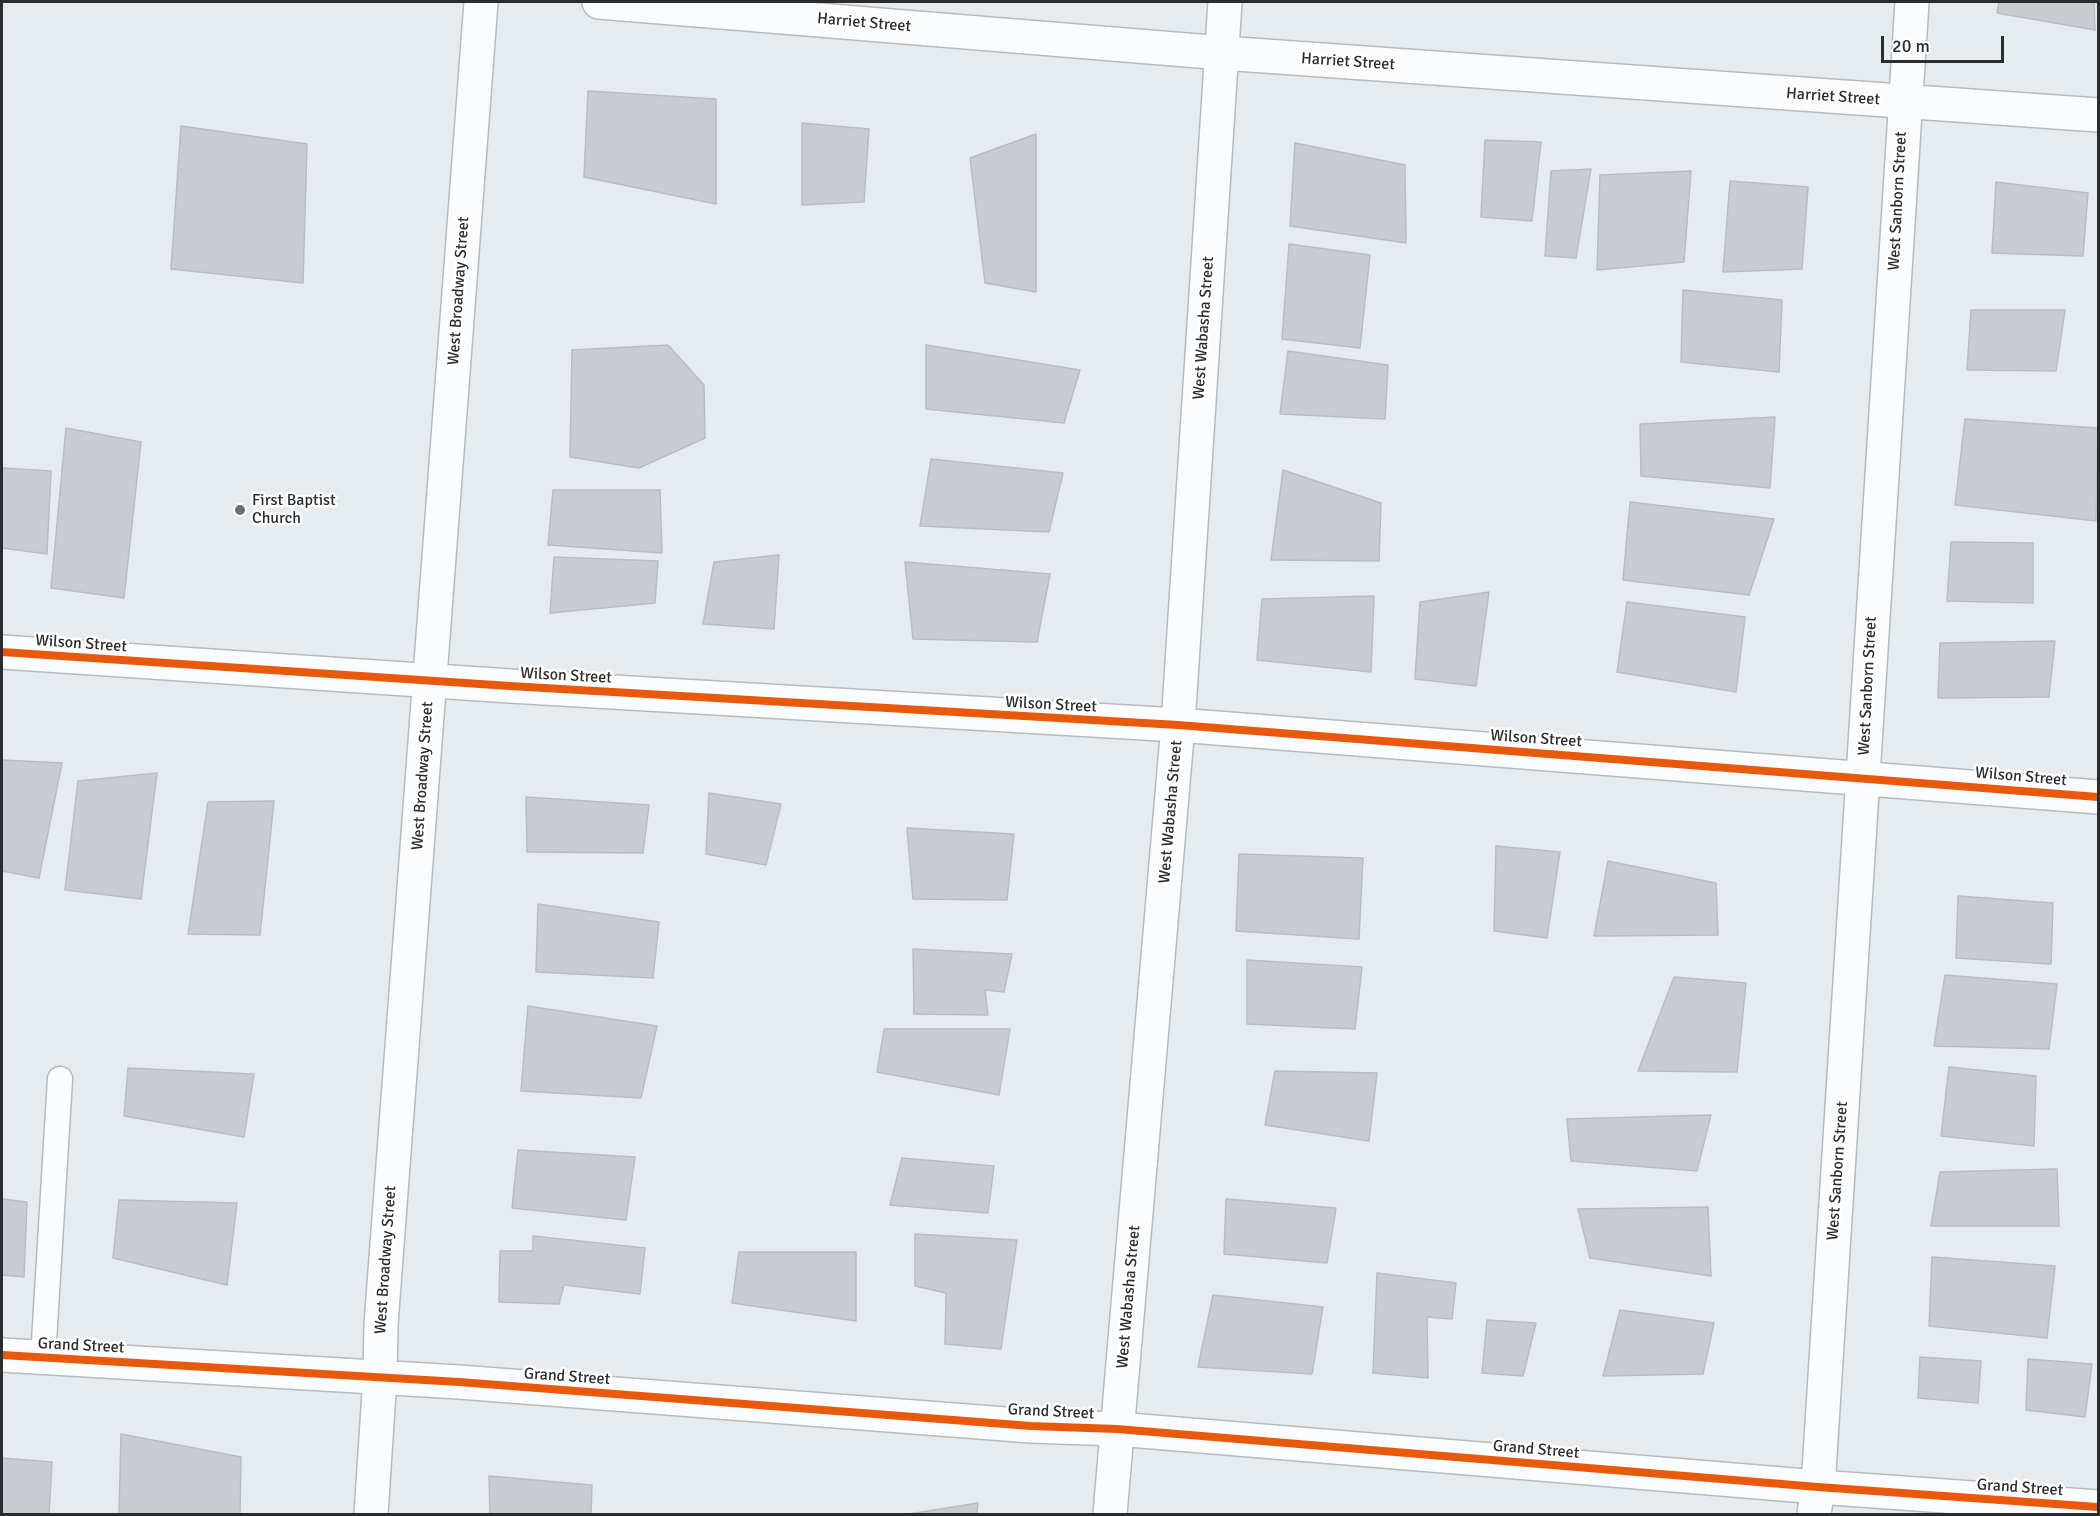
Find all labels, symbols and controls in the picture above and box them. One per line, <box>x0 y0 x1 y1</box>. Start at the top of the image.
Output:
street label: Harriet Street <box>816 9 912 37</box>
scale bar <box>1884 24 2007 62</box>
text: 20 m <box>1892 35 1930 57</box>
street label: Harriet Street <box>1300 49 1396 75</box>
street label: Harriet Street <box>1785 84 1881 110</box>
street label: West Sanborn Street <box>1885 131 1911 271</box>
street label: West Broadway Street <box>444 216 474 366</box>
street label: West Wabasha Street <box>1189 256 1219 400</box>
place label: First Baptist Church <box>252 491 336 529</box>
marker: First Baptist Church <box>233 503 247 517</box>
street label: West Sanborn Street <box>1855 616 1881 756</box>
street label: Wilson Street <box>34 631 128 657</box>
street label: Wilson Street <box>520 664 612 688</box>
street label: Wilson Street <box>1005 693 1097 717</box>
street label: West Broadway Street <box>408 701 438 851</box>
street label: Wilson Street <box>1489 726 1583 752</box>
street label: West Wabasha Street <box>1155 740 1187 884</box>
street label: Wilson Street <box>1974 763 2068 791</box>
street label: West Sanborn Street <box>1824 1101 1852 1241</box>
street label: West Broadway Street <box>371 1185 401 1335</box>
street label: West Wabasha Street <box>1113 1225 1145 1369</box>
street label: Grand Street <box>37 1334 125 1358</box>
street label: Grand Street <box>523 1364 611 1390</box>
street label: Grand Street <box>1007 1400 1095 1424</box>
street label: Grand Street <box>1492 1437 1580 1463</box>
street label: Grand Street <box>1976 1475 2064 1501</box>

